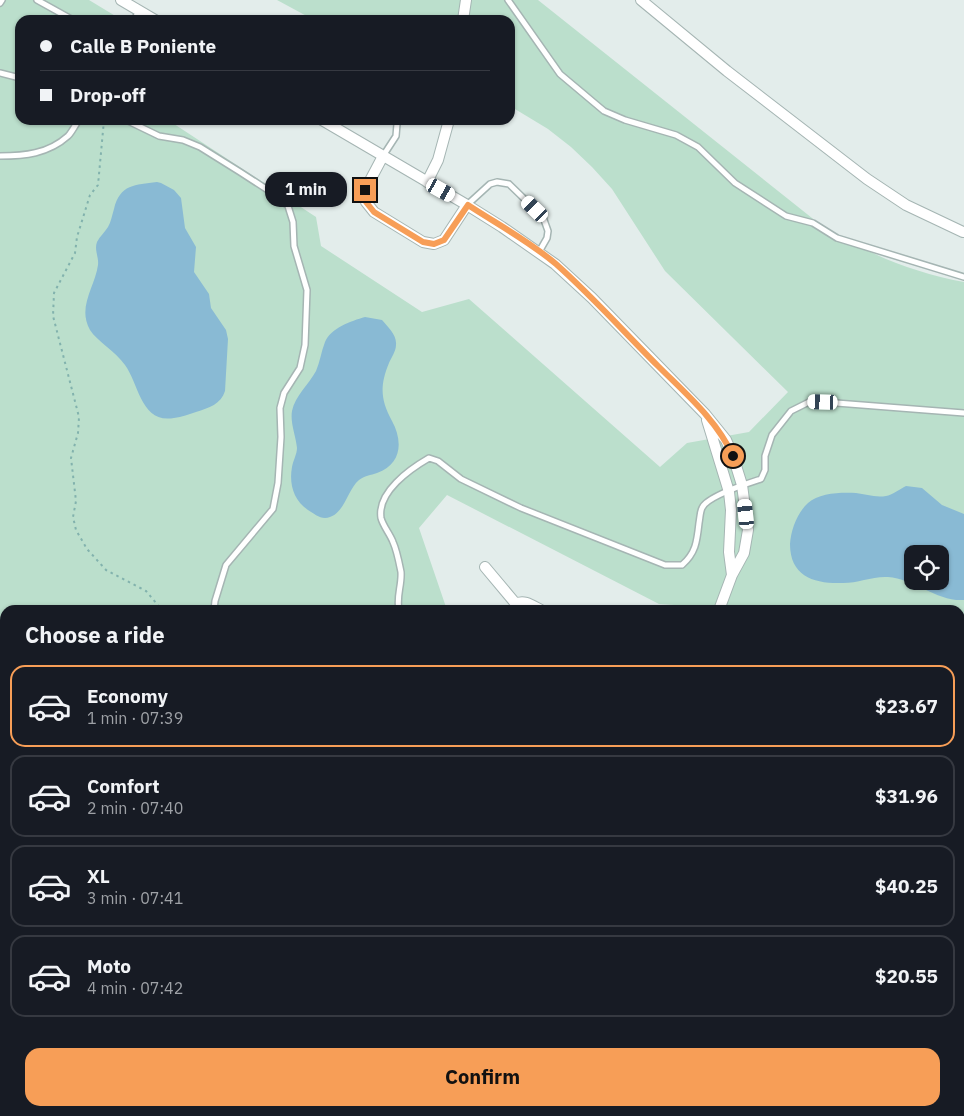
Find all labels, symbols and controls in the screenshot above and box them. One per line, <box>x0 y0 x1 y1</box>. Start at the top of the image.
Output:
text: Calle B Poniente <box>70 34 216 58</box>
text: Drop-off <box>70 83 146 107</box>
callout: 1 min <box>265 172 348 208</box>
car <box>424 176 457 204</box>
text: 1 min <box>285 179 327 199</box>
route end <box>354 179 376 201</box>
car <box>518 193 551 225</box>
car <box>807 394 838 410</box>
route start <box>722 445 744 467</box>
car <box>736 498 755 530</box>
map controls <box>904 545 949 590</box>
button: locate <box>904 545 949 590</box>
text: Choose a ride <box>25 620 165 649</box>
icon: car <box>27 684 72 729</box>
text: Economy <box>87 684 168 708</box>
text: $23.67 <box>875 694 938 718</box>
text: 1 min · 07:39 <box>87 708 183 728</box>
icon: car <box>27 774 72 819</box>
text: Comfort <box>87 774 160 798</box>
text: $31.96 <box>875 784 938 808</box>
text: 2 min · 07:40 <box>87 798 183 818</box>
icon: car <box>27 864 72 909</box>
text: XL <box>87 864 110 888</box>
text: $40.25 <box>875 874 938 898</box>
text: 3 min · 07:41 <box>87 888 183 908</box>
icon: car <box>27 954 72 999</box>
text: Moto <box>87 954 131 978</box>
text: $20.55 <box>875 964 938 988</box>
text: 4 min · 07:42 <box>87 978 183 998</box>
button: Confirm <box>25 1048 940 1106</box>

